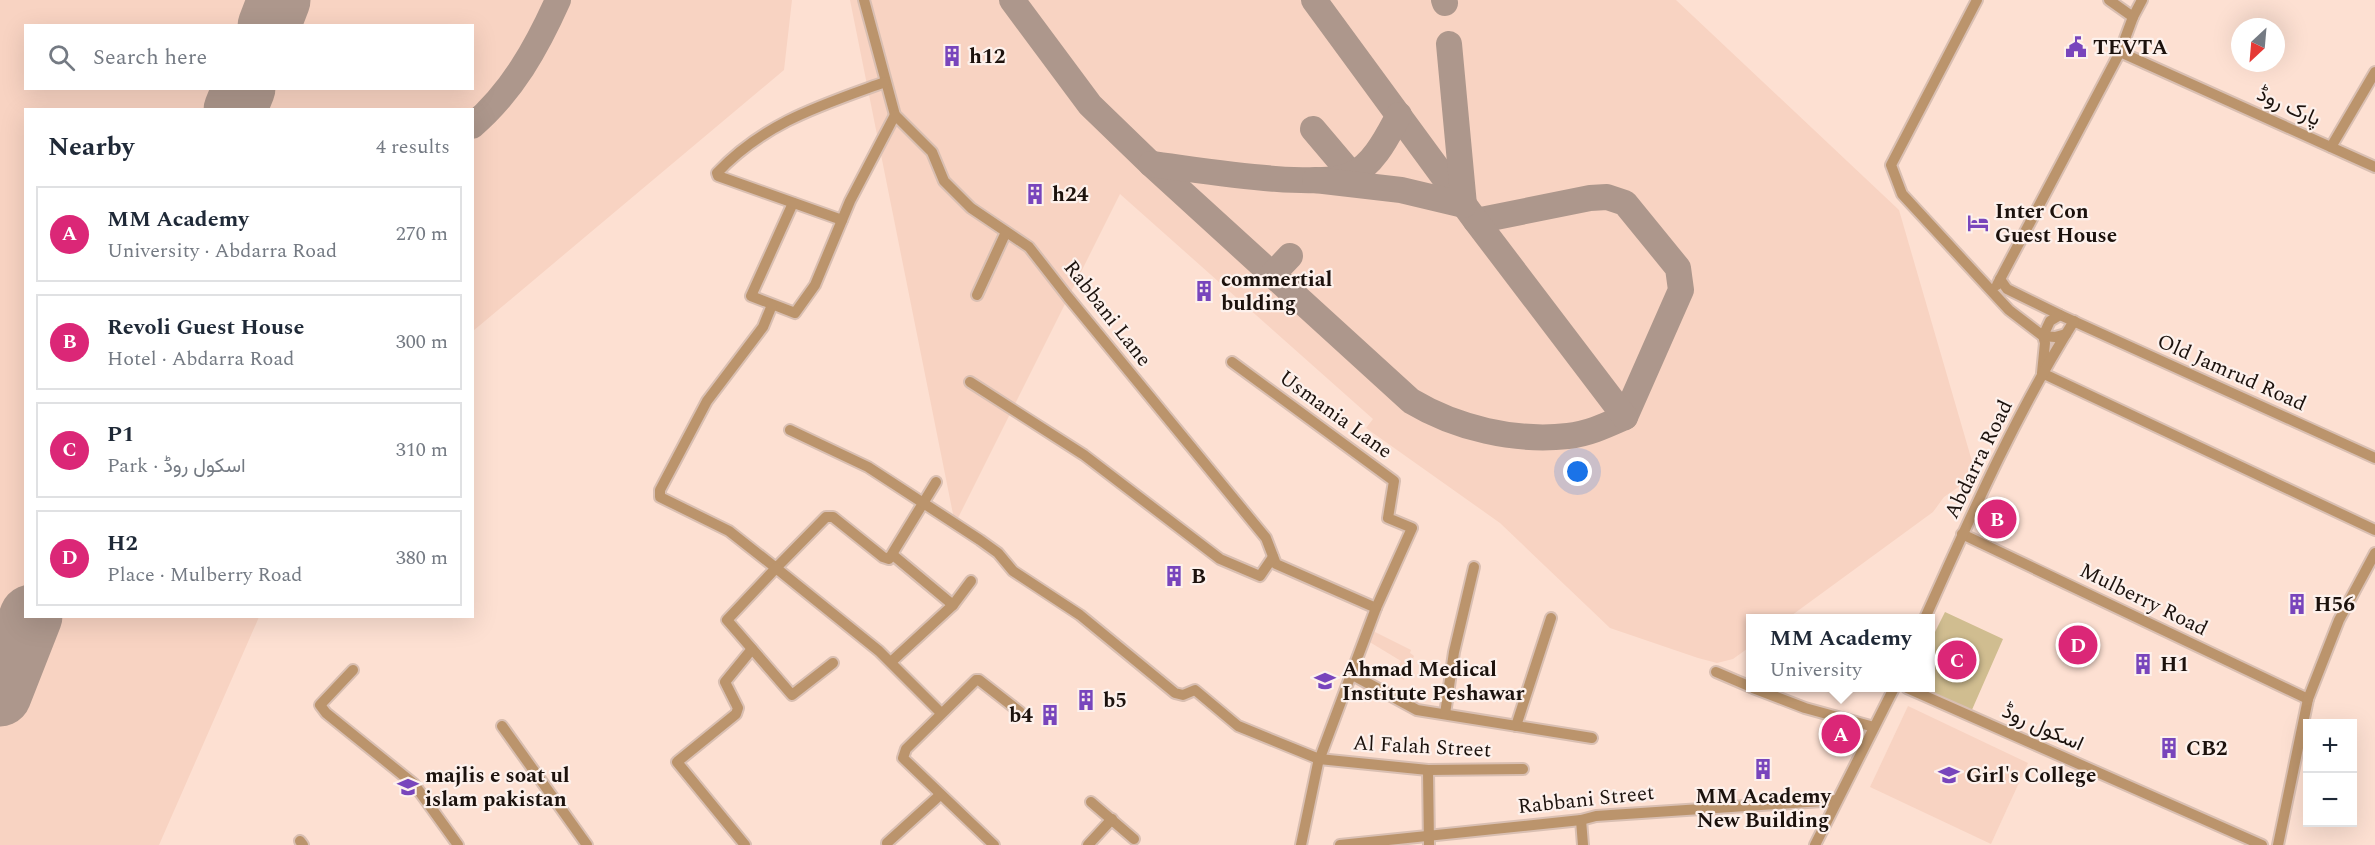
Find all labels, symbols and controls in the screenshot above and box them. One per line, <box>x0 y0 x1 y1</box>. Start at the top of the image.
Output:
north arrow <box>2231 18 2285 72</box>
search box <box>24 24 474 90</box>
place label: TEVTA <box>2093 32 2168 64</box>
public building icon: TEVTA <box>2064 35 2088 59</box>
icon: search <box>45 41 78 74</box>
text: Search here <box>93 41 207 74</box>
place label: h12 <box>969 41 1006 73</box>
building icon: h12 <box>940 44 964 68</box>
street label: پارک روڈ <box>2251 79 2326 135</box>
text: Nearby <box>48 127 134 167</box>
text: 4 results <box>376 132 450 162</box>
place label: h24 <box>1052 179 1089 211</box>
building icon: h24 <box>1023 182 1047 206</box>
place label: Inter Con Guest House <box>1995 196 2117 252</box>
text: MM Academy <box>107 203 249 236</box>
hotel icon: Inter Con Guest House <box>1966 211 1990 235</box>
text: A <box>62 219 77 249</box>
text: 270 m <box>396 219 448 249</box>
text: University · Abdarra Road <box>107 236 337 266</box>
street label: Rabbani Lane <box>1055 253 1159 374</box>
place label: commertial bulding <box>1221 264 1333 320</box>
building icon: commertial bulding <box>1192 279 1216 303</box>
text: Revoli Guest House <box>107 311 304 344</box>
street label: Old Jamrud Road <box>2152 326 2311 420</box>
text: B <box>62 327 77 357</box>
text: 300 m <box>396 327 448 357</box>
text: Hotel · Abdarra Road <box>107 344 294 374</box>
street label: Usmania Lane <box>1272 362 1399 467</box>
street label: Abdarra Road <box>1936 394 2022 524</box>
text: P1 <box>107 418 134 451</box>
text: C <box>62 435 77 465</box>
text: 310 m <box>396 435 448 465</box>
text: Park · اسکول روڈ <box>107 451 246 481</box>
your location <box>1563 457 1592 486</box>
pin: B <box>1978 496 2016 542</box>
text: H2 <box>107 527 138 560</box>
text: D <box>61 543 78 573</box>
text: 380 m <box>396 543 448 573</box>
street label: Mulberry Road <box>2074 555 2213 645</box>
text: Place · Mulberry Road <box>107 560 303 590</box>
place label: B <box>1191 561 1206 593</box>
building icon: B <box>1162 564 1186 588</box>
place label: H56 <box>2314 589 2355 621</box>
building icon: H56 <box>2285 592 2309 616</box>
popup <box>1746 614 1935 692</box>
text: MM Academy <box>1770 622 1911 655</box>
pin: D <box>2058 622 2098 668</box>
pin: C <box>1938 638 1976 682</box>
place label: H1 <box>2160 649 2189 681</box>
building icon: H1 <box>2131 652 2155 676</box>
place label: Ahmad Medical Institute Peshawar <box>1342 654 1525 710</box>
text: University <box>1770 655 1862 685</box>
school or university icon: Ahmad Medical Institute Peshawar <box>1313 669 1337 693</box>
place label: b5 <box>1103 685 1127 717</box>
building icon: b5 <box>1074 688 1098 712</box>
street label: اسکول روڈ <box>1997 696 2089 760</box>
place label: b4 <box>1009 700 1033 732</box>
building icon: b4 <box>1038 703 1062 727</box>
pin: A <box>1822 712 1860 756</box>
map controls <box>2303 719 2357 827</box>
button: + <box>2303 719 2357 773</box>
street label: Al Falah Street <box>1352 727 1492 767</box>
place label: CB2 <box>2186 733 2228 765</box>
building icon: CB2 <box>2157 736 2181 760</box>
building icon: MM Academy New Building <box>1751 757 1775 781</box>
place label: majlis e soat ul islam pakistan <box>425 760 570 816</box>
place label: Girl's College <box>1966 760 2097 792</box>
school or university icon: Girl's College <box>1937 763 1961 787</box>
button: − <box>2303 773 2357 827</box>
school or university icon: majlis e soat ul islam pakistan <box>396 775 420 799</box>
street label: Rabbani Street <box>1516 777 1656 823</box>
place label: MM Academy New Building <box>1695 781 1832 837</box>

